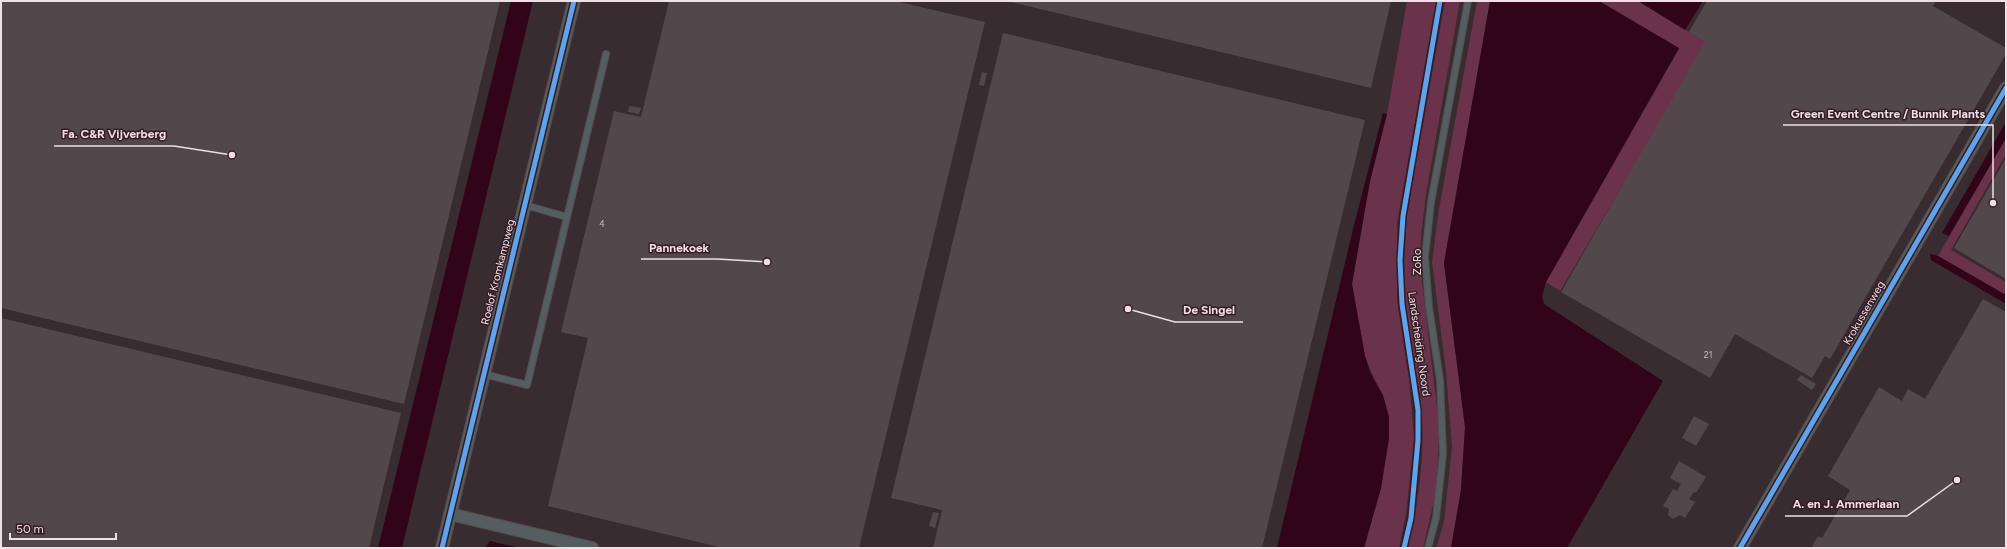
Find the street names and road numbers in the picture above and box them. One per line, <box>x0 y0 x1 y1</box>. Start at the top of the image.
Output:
street label: Roelof Kromkampweg <box>479 218 517 326</box>
street label: ZoRo <box>1411 249 1424 275</box>
street label: Krokussenweg <box>1840 279 1888 347</box>
street label: Landscheiding Noord <box>1405 291 1433 397</box>

